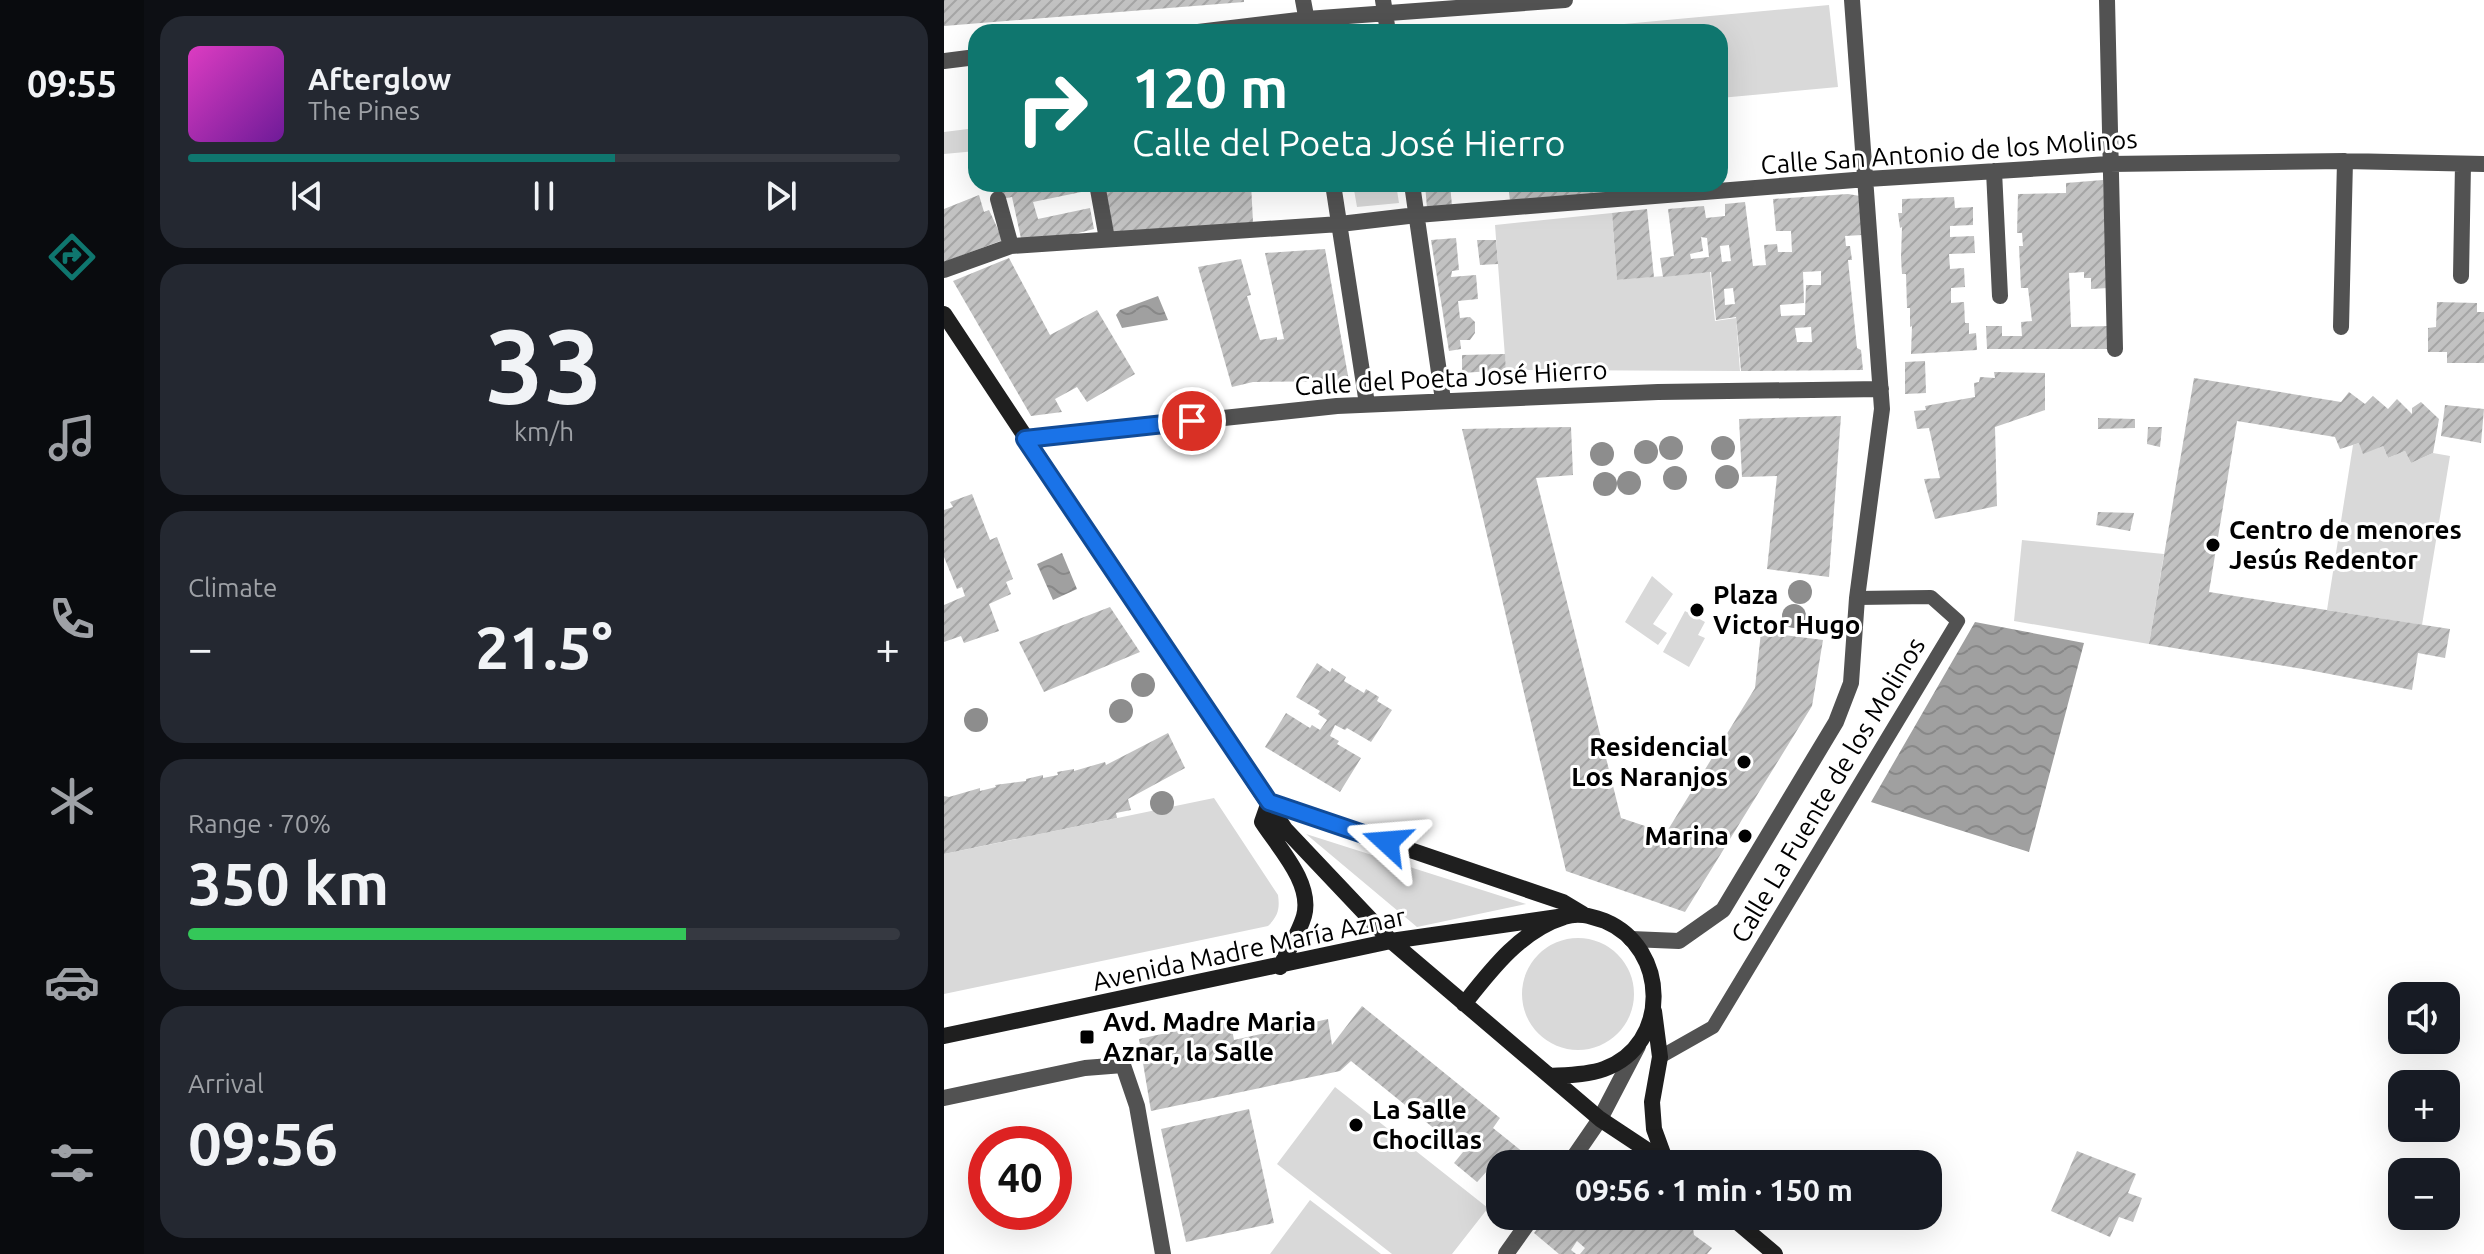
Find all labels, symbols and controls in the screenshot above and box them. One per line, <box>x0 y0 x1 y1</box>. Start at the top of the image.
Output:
icon: right <box>1000 56 1104 160</box>
text: 120 m <box>1132 56 1288 119</box>
text: Afterglow <box>308 62 451 96</box>
text: 09:55 <box>27 63 117 104</box>
text: The Pines <box>308 96 420 125</box>
text: Calle del Poeta José Hierro <box>1132 122 1566 163</box>
street label: Calle San Antonio de los Molinos <box>1760 124 2138 179</box>
icon: previous <box>285 174 329 218</box>
icon: pause <box>522 174 566 218</box>
icon: next <box>759 174 803 218</box>
icon: directions <box>44 229 100 285</box>
text: 33 <box>485 306 603 423</box>
street label: Calle del Poeta José Hierro <box>1294 355 1608 400</box>
pin <box>1158 387 1226 455</box>
icon: arrive <box>1170 399 1214 443</box>
icon: music <box>44 410 100 466</box>
text: km/h <box>514 417 574 446</box>
place label: Centro de menores Jesús Redentor <box>2229 515 2462 574</box>
marker: Centro de menores Jesús Redentor <box>2204 536 2222 554</box>
text: Climate <box>188 573 277 602</box>
place label: Plaza Victor Hugo <box>1713 580 1860 639</box>
icon: phone <box>44 591 100 647</box>
marker: Plaza Victor Hugo <box>1688 601 1706 619</box>
text: 21.5° <box>475 613 613 680</box>
text: − <box>188 623 213 672</box>
text: + <box>875 623 900 672</box>
street label: Calle La Fuente de los Molinos <box>1725 632 1930 948</box>
place label: Residencial Los Naranjos <box>1571 732 1728 791</box>
marker: Residencial Los Naranjos <box>1735 753 1753 771</box>
icon: climate <box>44 773 100 829</box>
position arrow <box>1345 800 1429 884</box>
text: Range · 70% <box>188 809 331 838</box>
place label: Marina <box>1644 821 1729 850</box>
marker: Marina <box>1736 827 1754 845</box>
text: 350 km <box>188 849 389 916</box>
street label: Avenida Madre María Aznar <box>1090 901 1408 996</box>
icon: car <box>44 954 100 1010</box>
map controls <box>2388 982 2460 1230</box>
button: sound <box>2388 982 2460 1054</box>
place label: Avd. Madre Maria Aznar, la Salle <box>1103 1007 1316 1066</box>
marker: Avd. Madre Maria Aznar, la Salle <box>1078 1028 1096 1046</box>
text: Arrival <box>188 1069 264 1098</box>
button: + <box>2388 1070 2460 1142</box>
place label: La Salle Chocillas <box>1372 1095 1482 1154</box>
text: 09:56 <box>188 1109 338 1176</box>
marker: La Salle Chocillas <box>1347 1116 1365 1134</box>
speed limit sign: 40 <box>968 1126 1072 1230</box>
icon: filters <box>44 1135 100 1191</box>
button: − <box>2388 1158 2460 1230</box>
text: 09:56 · 1 min · 150 m <box>1575 1173 1853 1207</box>

